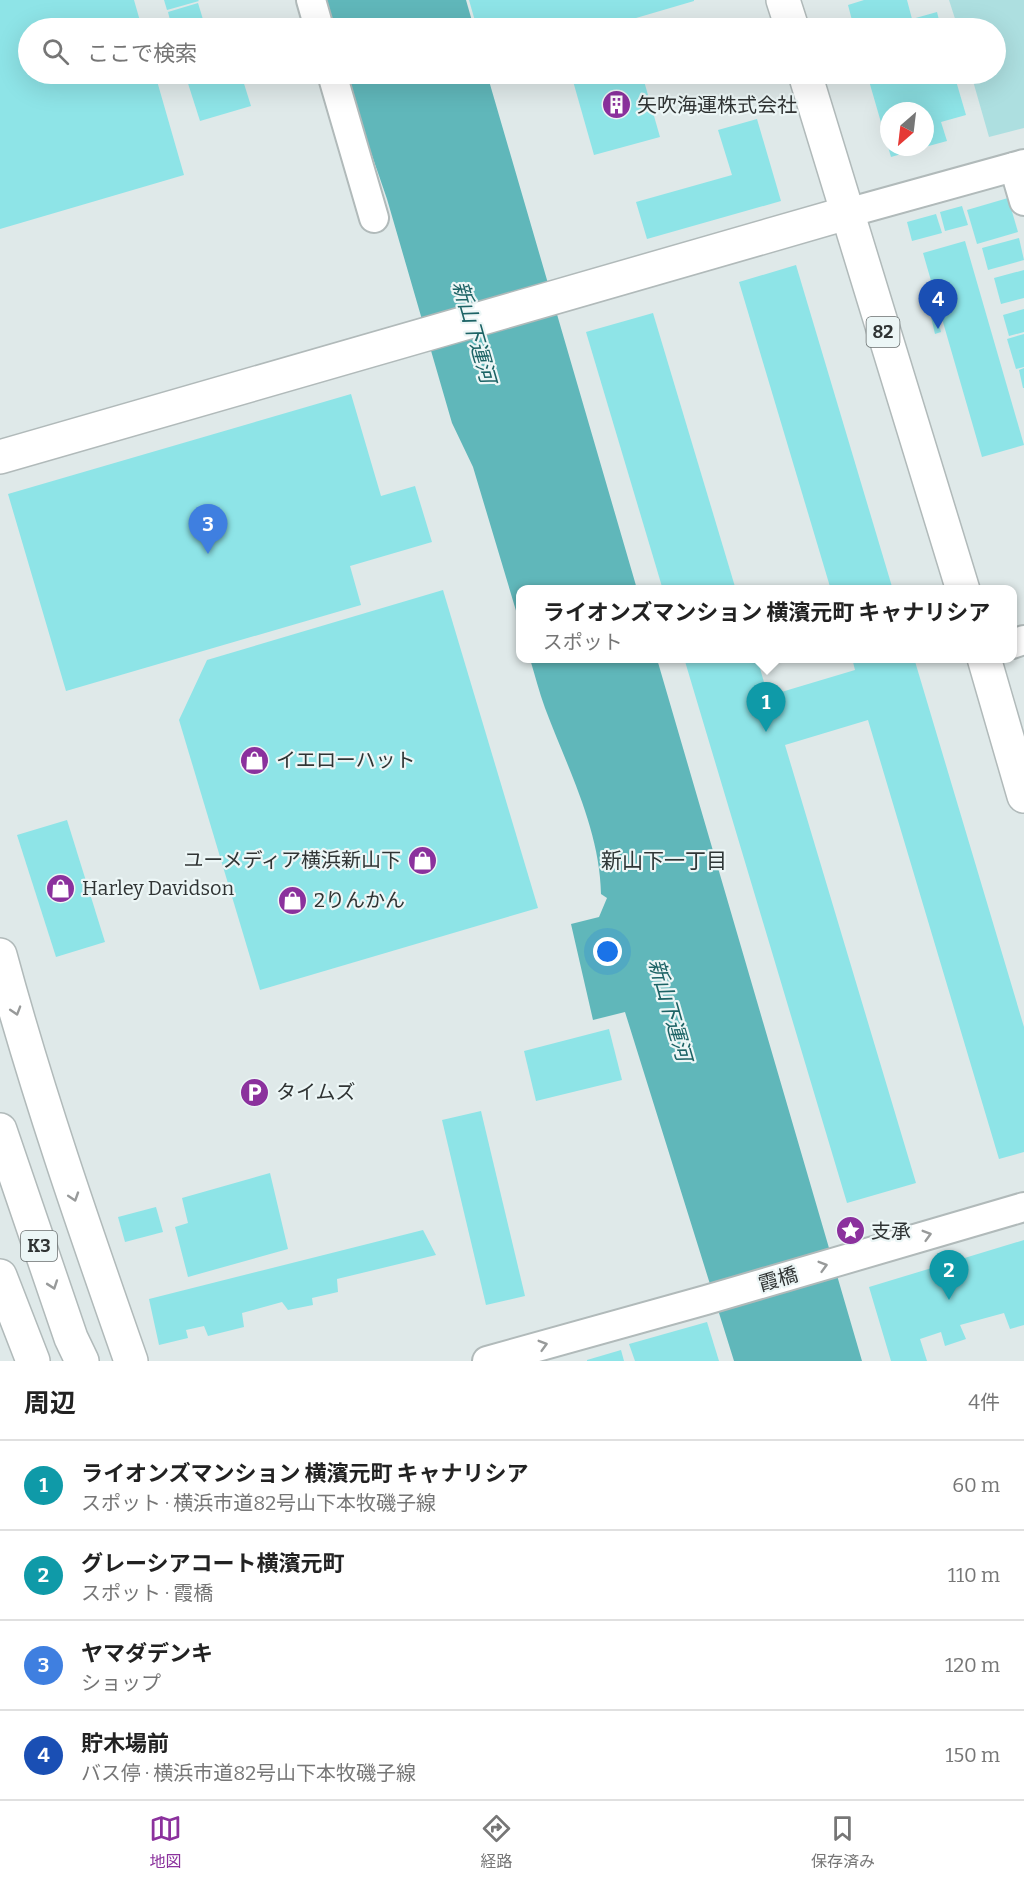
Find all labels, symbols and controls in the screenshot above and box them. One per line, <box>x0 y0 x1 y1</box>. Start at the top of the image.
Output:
search box <box>18 18 1006 84</box>
icon: search <box>39 35 72 68</box>
text: ここで検索 <box>87 40 197 67</box>
building icon: 矢吹海運株式会社 <box>600 89 632 121</box>
place label: 矢吹海運株式会社 <box>637 93 797 117</box>
north arrow <box>880 102 934 156</box>
water label: 新山下運河 <box>447 278 502 390</box>
pin: 4 <box>918 280 958 329</box>
road number: 82 <box>866 317 900 347</box>
pin: 3 <box>188 504 228 554</box>
popup <box>516 585 1017 663</box>
text: ライオンズマンション 横濱元町 キャナリシア <box>543 599 990 626</box>
text: スポット <box>543 630 623 654</box>
pin: 1 <box>746 682 786 732</box>
shop icon: イエローハット <box>239 744 271 776</box>
place label: イエローハット <box>276 748 415 772</box>
shop icon: ユーメディア横浜新山下 <box>406 844 438 876</box>
place label: ユーメディア横浜新山下 <box>183 848 401 872</box>
district label: 新山下一丁目 <box>601 848 727 874</box>
shop icon: Harley Davidson <box>45 872 77 904</box>
place label: Harley Davidson <box>82 876 234 900</box>
shop icon: 2りんかん <box>277 884 309 916</box>
place label: 2りんかん <box>314 888 405 912</box>
your location <box>593 937 622 966</box>
water label: 新山下運河 <box>643 956 698 1068</box>
one-way arrow <box>9 1005 21 1016</box>
parking icon: タイムズ <box>239 1076 271 1108</box>
place label: タイムズ <box>276 1080 356 1104</box>
one-way arrow <box>67 1191 80 1202</box>
place icon: 支承 <box>834 1215 866 1247</box>
place label: 支承 <box>871 1219 911 1243</box>
one-way arrow <box>921 1230 932 1242</box>
road number: K3 <box>21 1231 57 1261</box>
pin: 2 <box>930 1250 968 1300</box>
one-way arrow <box>817 1261 828 1273</box>
street label: 霞橋 <box>755 1262 801 1296</box>
one-way arrow <box>46 1279 58 1290</box>
one-way arrow <box>537 1340 548 1352</box>
text: 周辺 <box>24 1388 76 1419</box>
text: 4件 <box>968 1390 1000 1414</box>
text: ライオンズマンション 横濱元町 キャナリシア <box>81 1460 528 1487</box>
text: 1 <box>39 1473 48 1497</box>
text: 60 m <box>952 1473 1000 1497</box>
text: スポット · 横浜市道82号山下本牧磯子線 <box>81 1491 436 1515</box>
text: グレーシアコート横濱元町 <box>81 1550 345 1577</box>
text: 2 <box>38 1563 49 1587</box>
text: 110 m <box>948 1563 1000 1587</box>
text: スポット · 霞橋 <box>81 1581 213 1605</box>
text: ヤマダデンキ <box>81 1640 213 1667</box>
text: 3 <box>38 1653 49 1677</box>
text: 120 m <box>945 1653 1000 1677</box>
text: ショップ <box>81 1671 161 1695</box>
text: 貯木場前 <box>81 1730 169 1757</box>
text: 4 <box>37 1743 50 1767</box>
text: 150 m <box>945 1743 1000 1767</box>
text: バス停 · 横浜市道82号山下本牧磯子線 <box>81 1761 416 1785</box>
tab: 地図 <box>149 1812 182 1872</box>
tab: 経路 <box>480 1812 513 1872</box>
tab: 保存済み <box>811 1812 875 1872</box>

